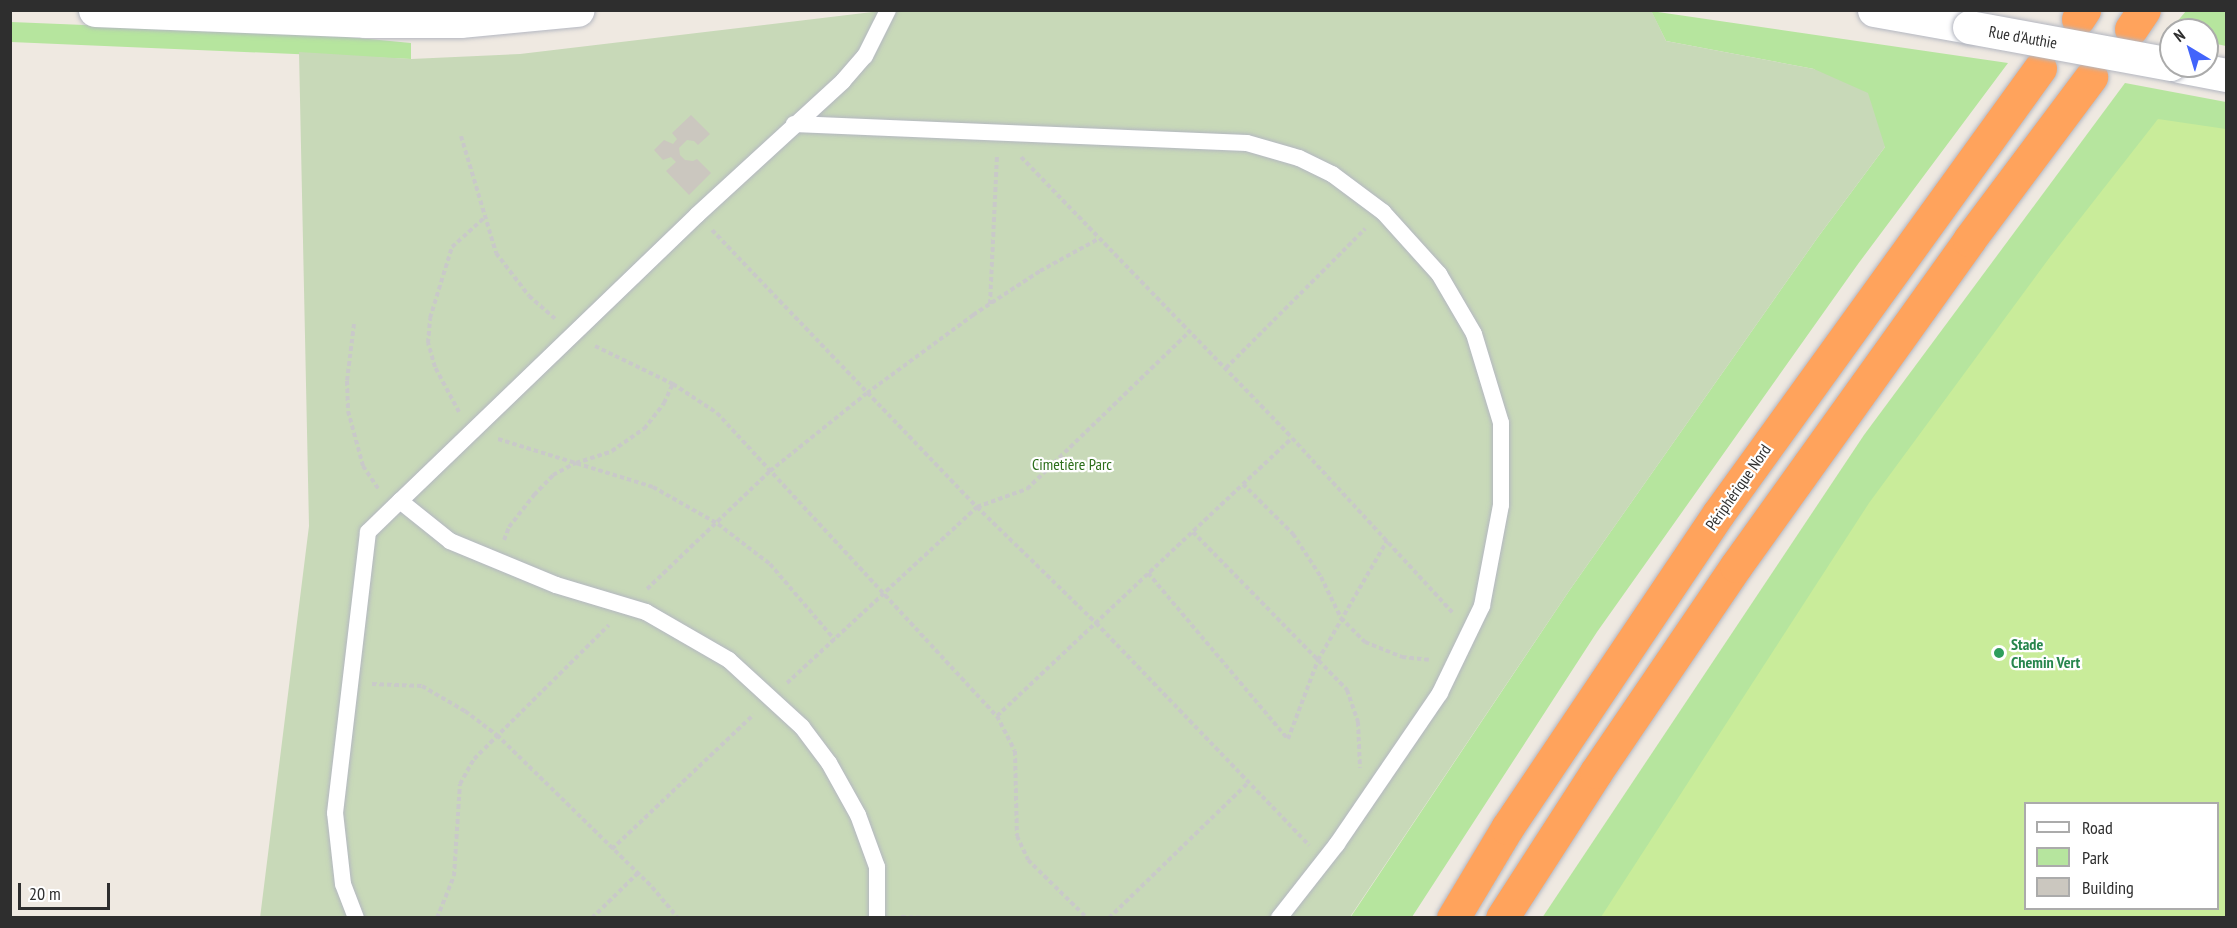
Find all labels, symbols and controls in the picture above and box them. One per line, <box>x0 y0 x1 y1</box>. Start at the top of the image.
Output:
north arrow <box>2159 18 2219 78</box>
street label: Rue d'Authie <box>1987 22 2059 52</box>
text: N <box>2170 25 2189 46</box>
street label: Périphérique Nord <box>1701 440 1775 534</box>
park label: Cimetière Parc <box>1032 454 1112 474</box>
place label: Stade Chemin Vert <box>2011 634 2081 672</box>
marker: Stade Chemin Vert <box>1992 646 2006 660</box>
legend <box>2024 802 2219 910</box>
text: Road <box>2082 816 2113 839</box>
text: Park <box>2082 846 2109 869</box>
scale bar <box>21 871 112 909</box>
text: Building <box>2082 876 2134 899</box>
text: 20 m <box>29 882 61 905</box>

